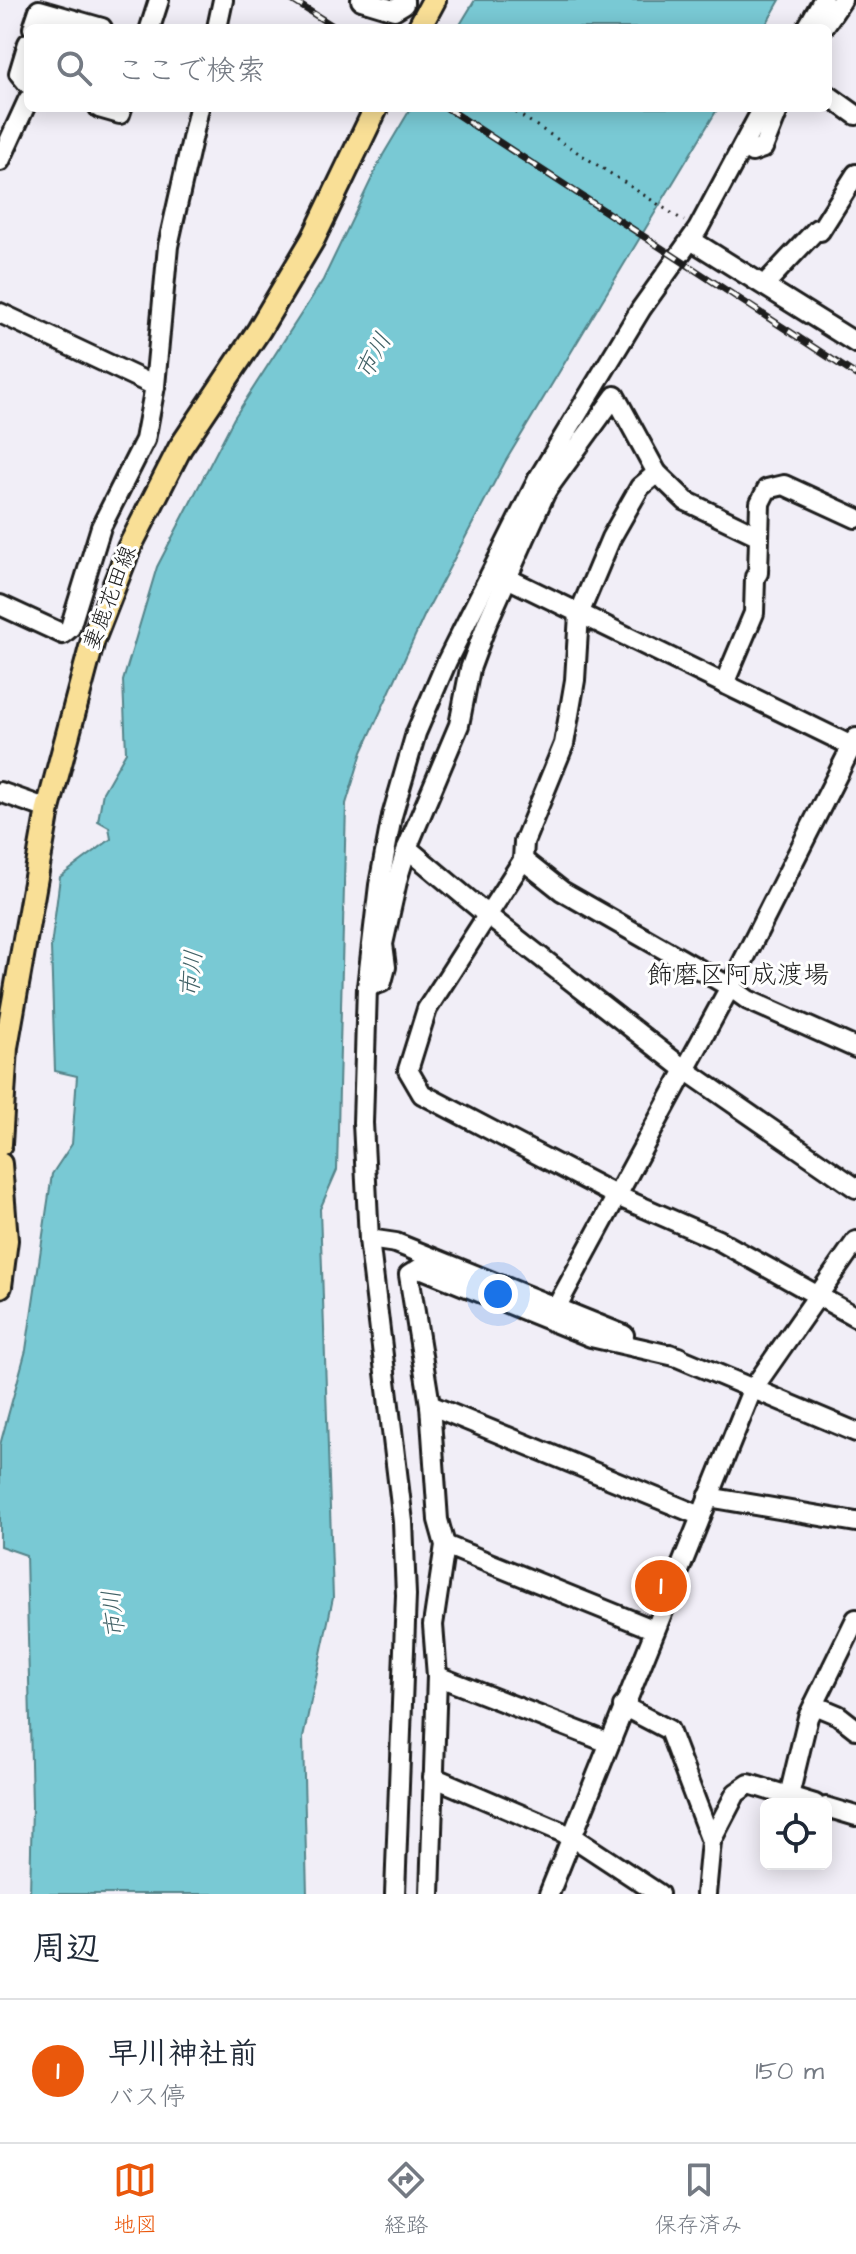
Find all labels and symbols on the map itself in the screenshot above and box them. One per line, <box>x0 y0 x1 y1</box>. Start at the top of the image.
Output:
water label: 市川 <box>347 327 401 385</box>
street label: 妻鹿花田線 <box>76 541 144 655</box>
water label: 市川 <box>173 948 211 1000</box>
district label: 飾磨区阿成渡場 <box>647 957 829 993</box>
your location <box>478 1274 518 1314</box>
pin: 1 <box>635 1556 687 1616</box>
water label: 市川 <box>95 1588 133 1640</box>

